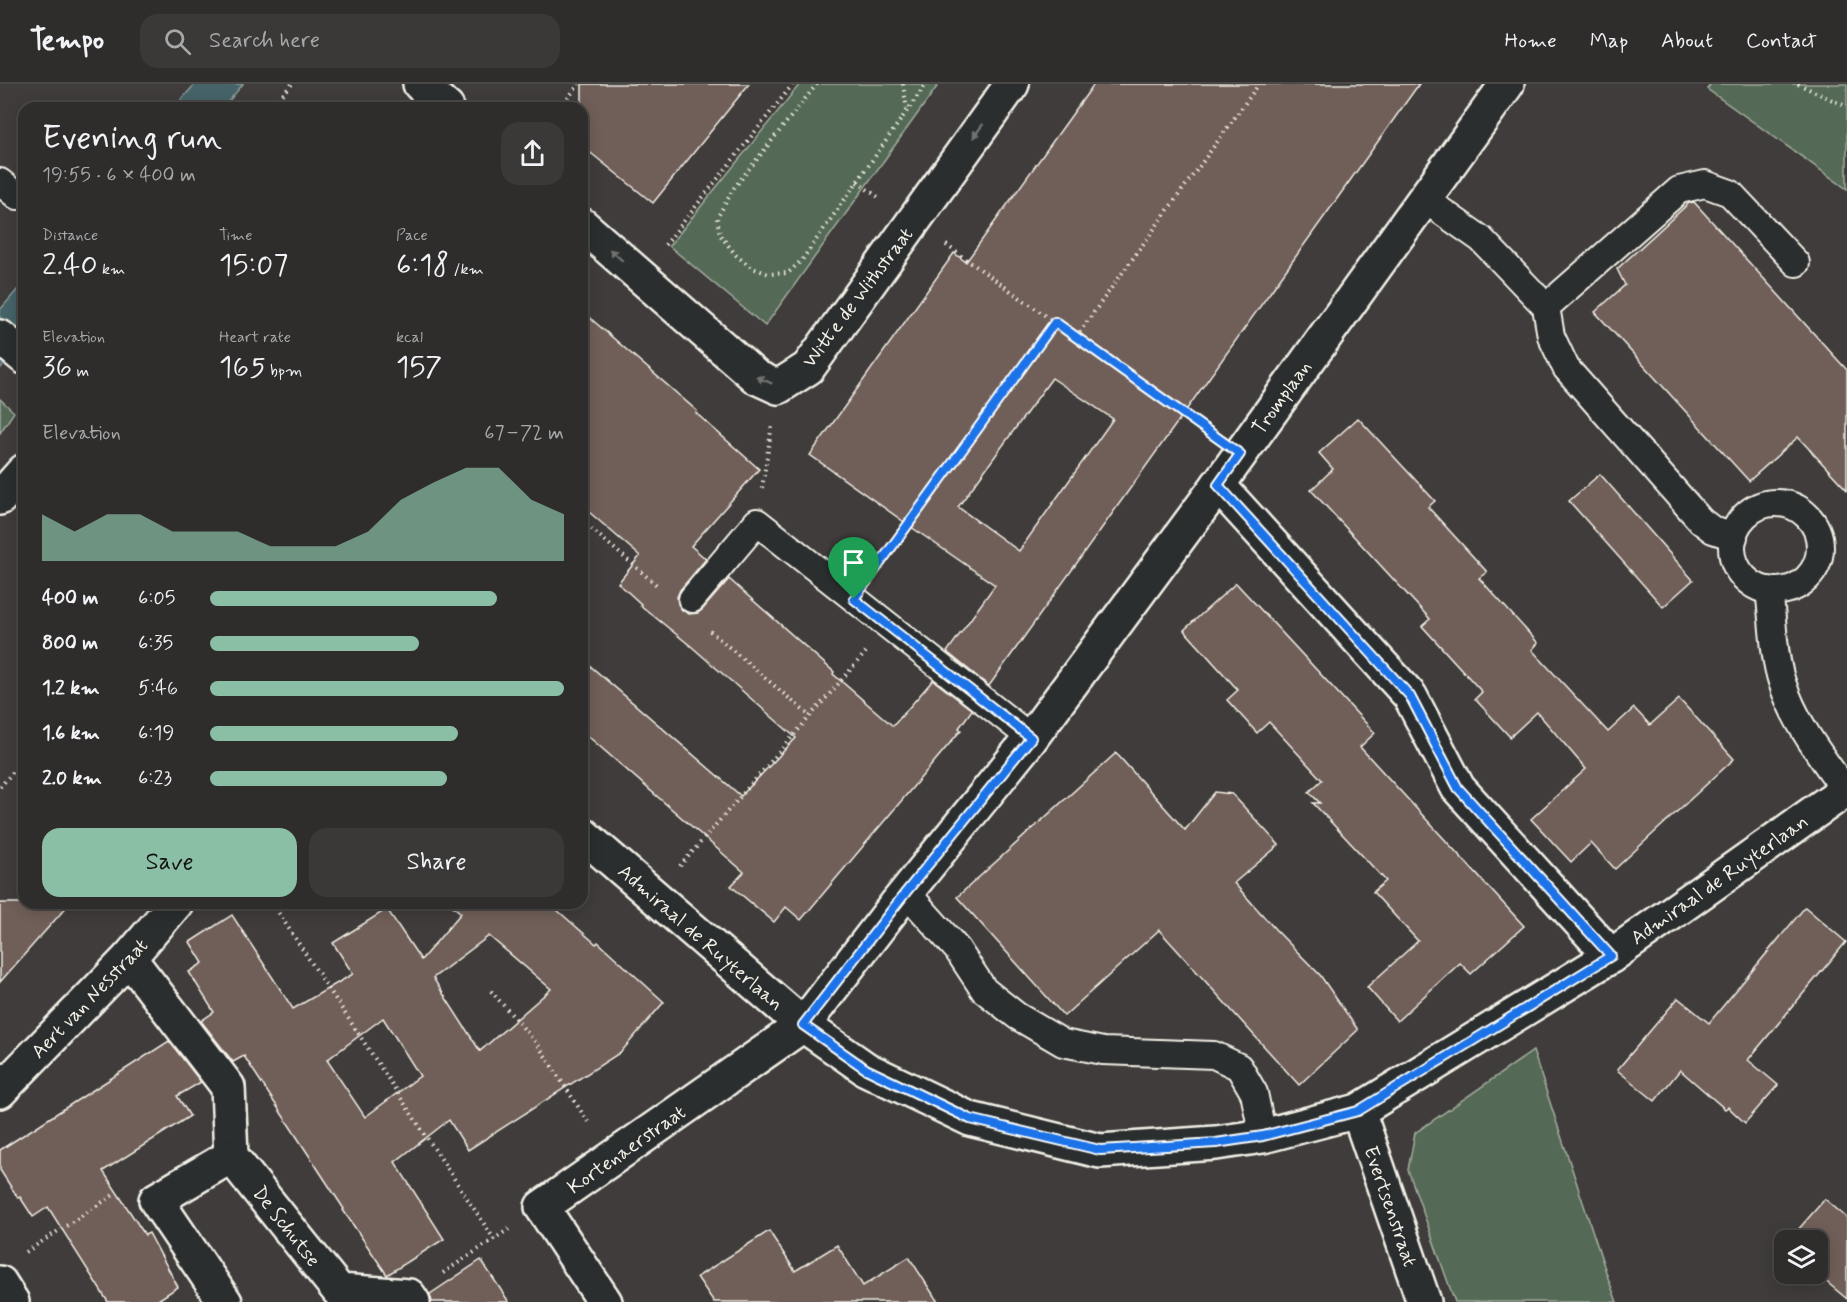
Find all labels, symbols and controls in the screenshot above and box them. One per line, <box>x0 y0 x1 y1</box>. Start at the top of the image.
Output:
search box <box>140 14 560 68</box>
text: Tempo <box>30 23 104 60</box>
icon: search <box>161 25 194 58</box>
text: Search here <box>209 27 320 55</box>
text: Home <box>1505 27 1557 55</box>
text: Map <box>1590 27 1628 55</box>
text: About <box>1661 27 1713 55</box>
text: Contact <box>1746 27 1817 55</box>
text: Evening run <box>42 117 222 161</box>
button: share <box>501 122 564 185</box>
one-way arrow <box>972 123 984 139</box>
text: 19:55 · 6 × 400 m <box>42 162 196 189</box>
street label: Witte de Withstraat <box>797 222 920 374</box>
text: Distance <box>42 225 98 246</box>
text: Time <box>219 225 253 246</box>
text: Pace <box>396 225 428 246</box>
text: 2.40 <box>42 246 98 285</box>
text: 15:07 <box>219 246 288 285</box>
text: 6:18 <box>396 246 449 285</box>
one-way arrow <box>608 248 624 261</box>
text: km <box>98 259 125 280</box>
text: /km <box>449 259 484 280</box>
text: Elevation <box>42 327 105 348</box>
text: Heart rate <box>219 327 291 348</box>
text: kcal <box>396 327 423 348</box>
text: 36 <box>42 348 72 387</box>
text: 165 <box>219 348 266 387</box>
text: 157 <box>396 348 442 387</box>
street label: Tromplaan <box>1246 355 1318 441</box>
text: m <box>72 361 89 382</box>
text: bpm <box>266 361 302 382</box>
one-way arrow <box>756 376 773 385</box>
text: Elevation <box>42 420 121 447</box>
text: 67–72 m <box>484 420 564 447</box>
pin <box>828 537 879 599</box>
icon: arrive <box>837 546 870 579</box>
text: 400 m <box>42 585 98 612</box>
text: 6:05 <box>138 585 175 612</box>
text: 800 m <box>42 630 98 657</box>
text: 6:35 <box>138 630 173 657</box>
text: 1.2 km <box>42 675 99 702</box>
text: 5:46 <box>138 675 178 702</box>
text: 1.6 km <box>42 720 100 747</box>
text: 6:19 <box>138 720 174 747</box>
text: 2.0 km <box>42 765 102 792</box>
text: 6:23 <box>138 765 172 792</box>
street label: Admiraal de Ruyterlaan <box>1626 809 1814 952</box>
button: Save <box>42 828 297 897</box>
button: Share <box>309 828 564 897</box>
street label: Admiraal de Ruyterlaan <box>612 859 789 1018</box>
street label: Aert van Nesstraat <box>26 933 155 1065</box>
street label: Kortenaerstraat <box>562 1099 691 1201</box>
street label: Evertsenstraat <box>1356 1143 1423 1270</box>
street label: De Schutse <box>246 1181 326 1273</box>
map controls <box>1774 1230 1828 1284</box>
button: layers <box>1774 1230 1828 1284</box>

